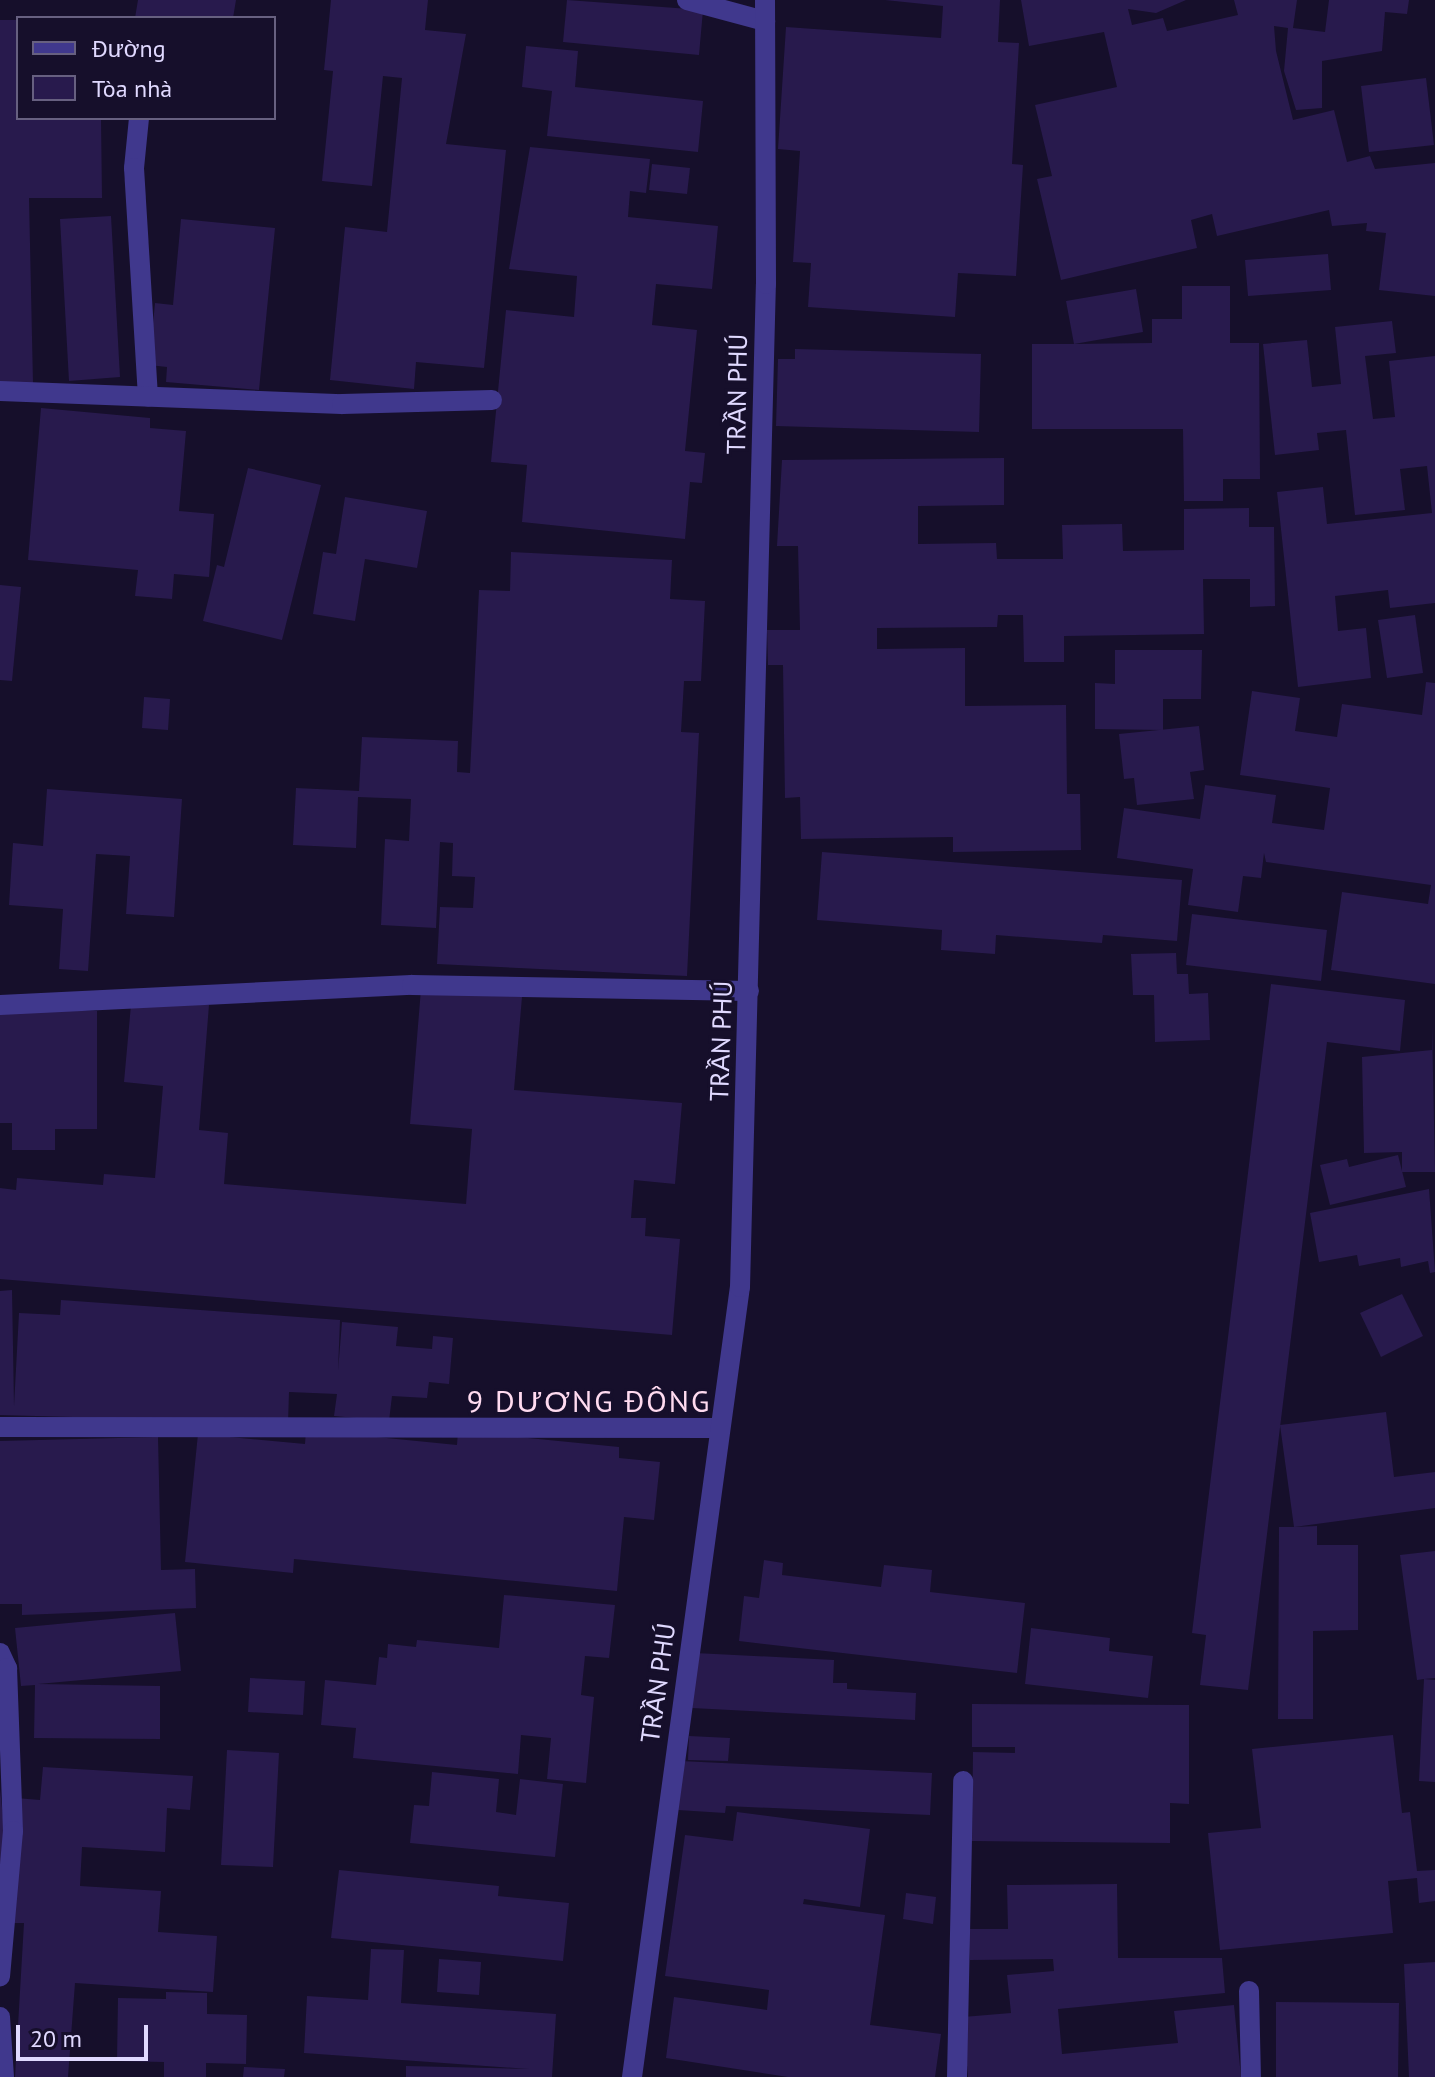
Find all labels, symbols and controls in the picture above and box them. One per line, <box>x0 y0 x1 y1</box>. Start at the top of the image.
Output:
legend <box>16 16 276 120</box>
text: Đường <box>92 33 166 64</box>
text: Tòa nhà <box>92 73 172 104</box>
street label: TRẦN PHÚ <box>720 333 754 455</box>
street label: TRẦN PHÚ <box>703 980 739 1102</box>
district label: 9 DƯƠNG ĐÔNG <box>467 1383 711 1419</box>
street label: TRẦN PHÚ <box>634 1621 682 1745</box>
scale bar <box>20 2009 152 2059</box>
text: 20 m <box>30 2023 82 2054</box>

